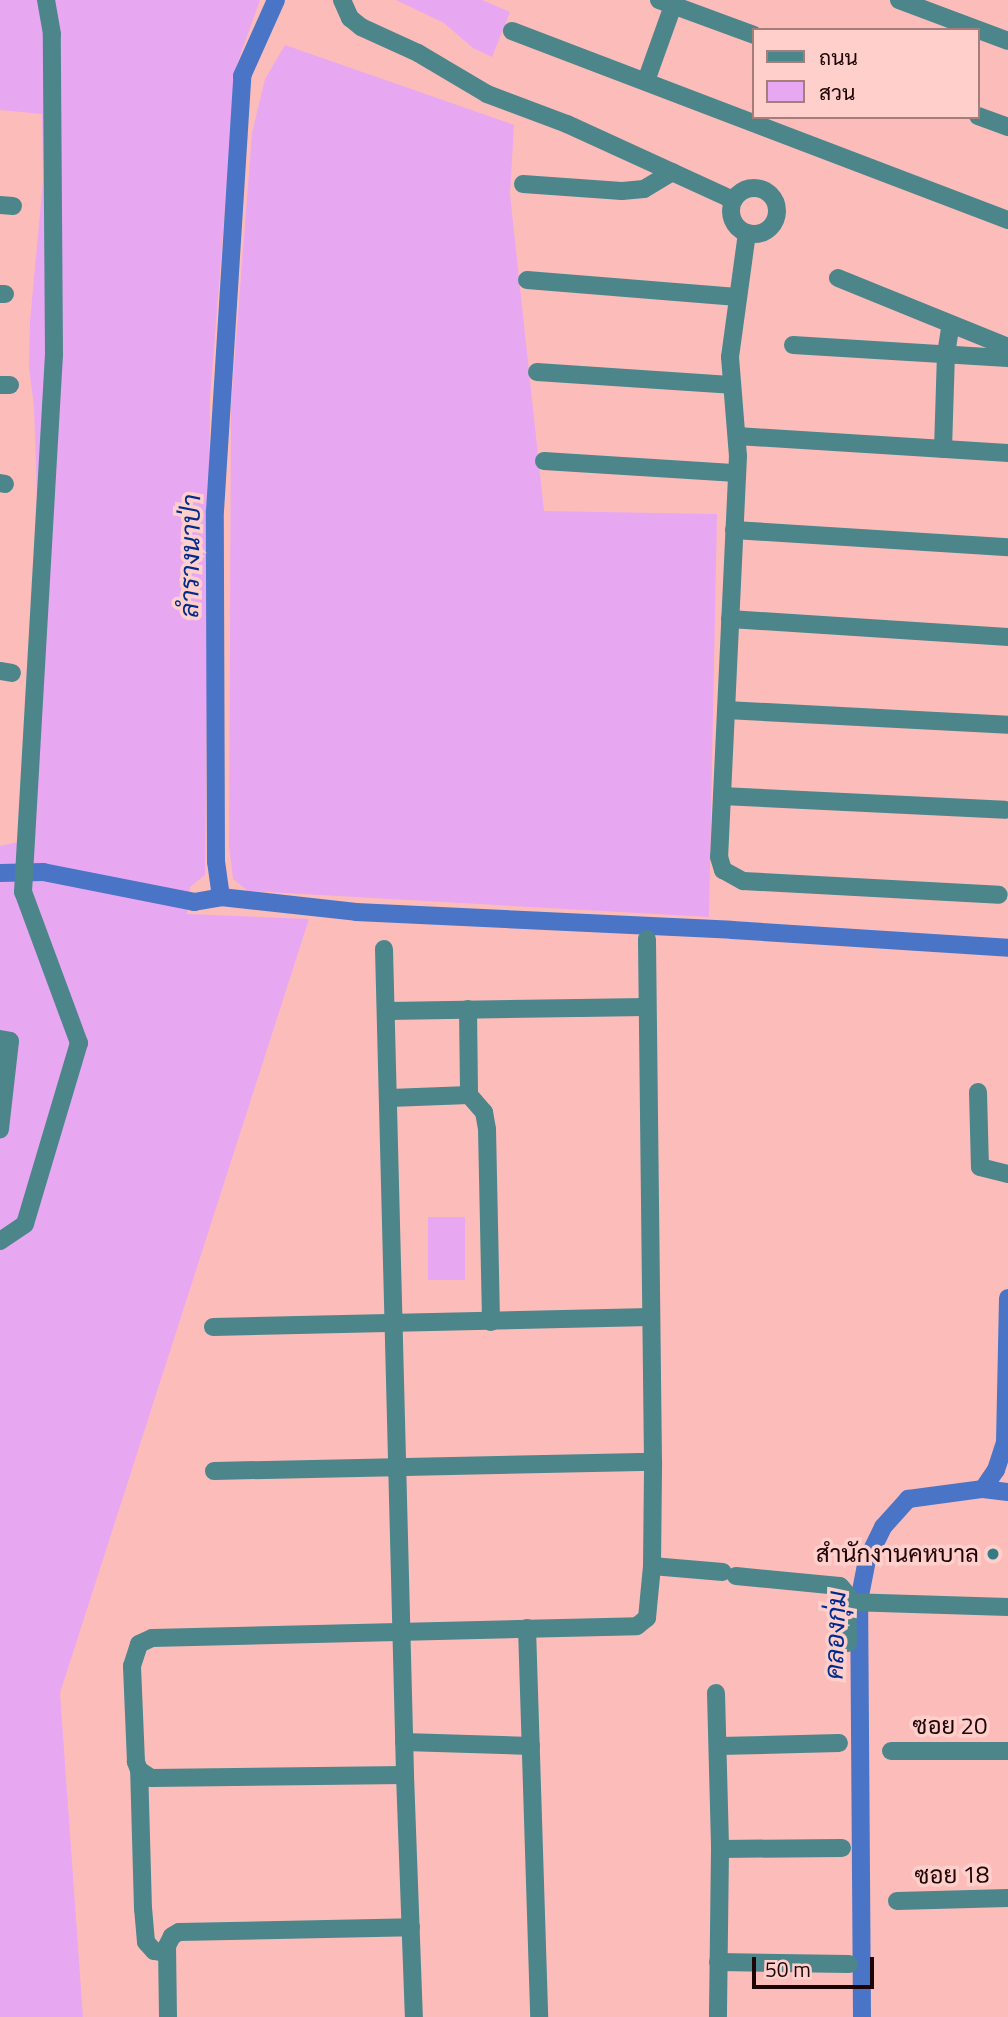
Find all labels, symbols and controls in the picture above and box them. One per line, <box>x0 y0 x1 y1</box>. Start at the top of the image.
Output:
legend <box>752 28 980 119</box>
text: ถนน <box>819 41 858 73</box>
text: สวน <box>819 76 855 108</box>
water label: ลำรางนาป่า <box>173 494 207 618</box>
place label: สำนักงานคหบาล <box>816 1540 979 1568</box>
marker: สำนักงานคหบาล <box>985 1546 1001 1562</box>
water label: คลองกุ่ม <box>818 1590 852 1680</box>
street label: ซอย 20 <box>913 1712 987 1740</box>
street label: ซอย 18 <box>914 1860 990 1890</box>
scale bar <box>756 1944 878 1988</box>
text: 50 m <box>765 1953 811 1985</box>

